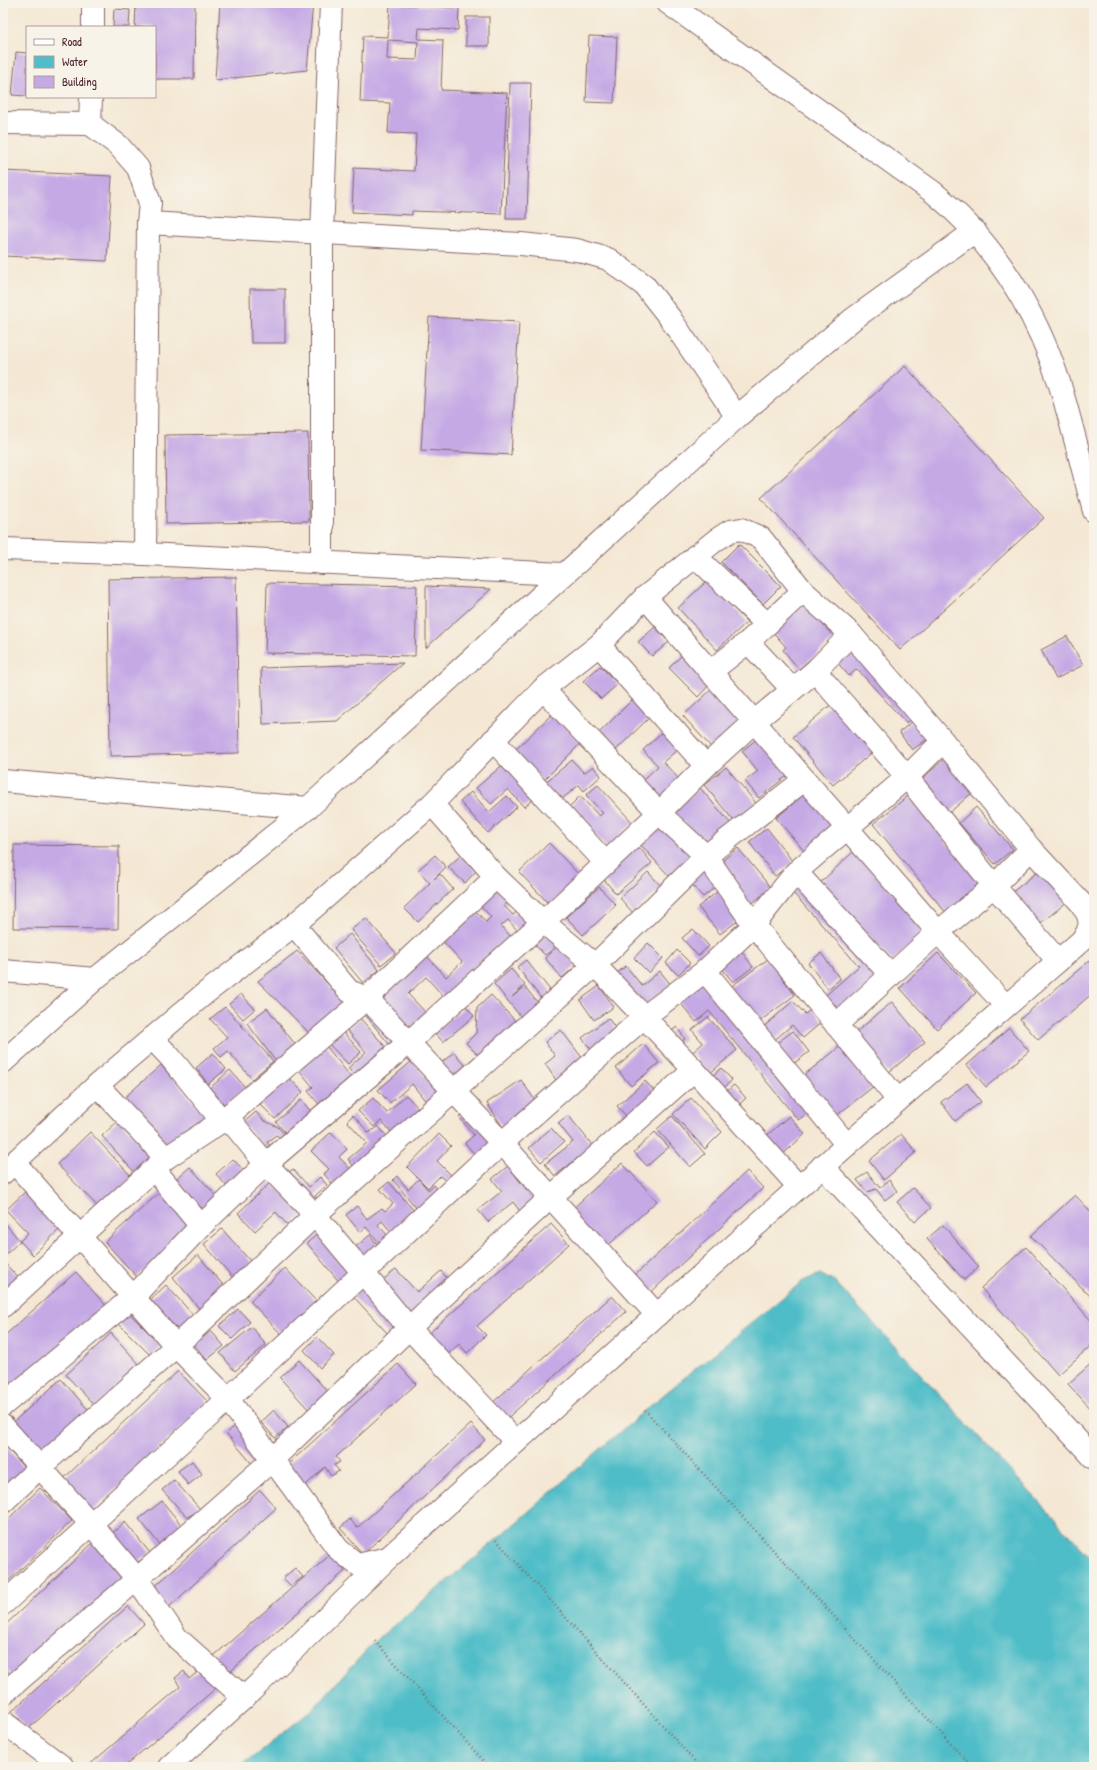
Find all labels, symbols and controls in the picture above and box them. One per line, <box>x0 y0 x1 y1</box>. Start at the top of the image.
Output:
legend <box>26 26 156 98</box>
text: Road <box>62 33 82 50</box>
text: Water <box>62 53 88 70</box>
text: Building <box>62 73 97 90</box>

